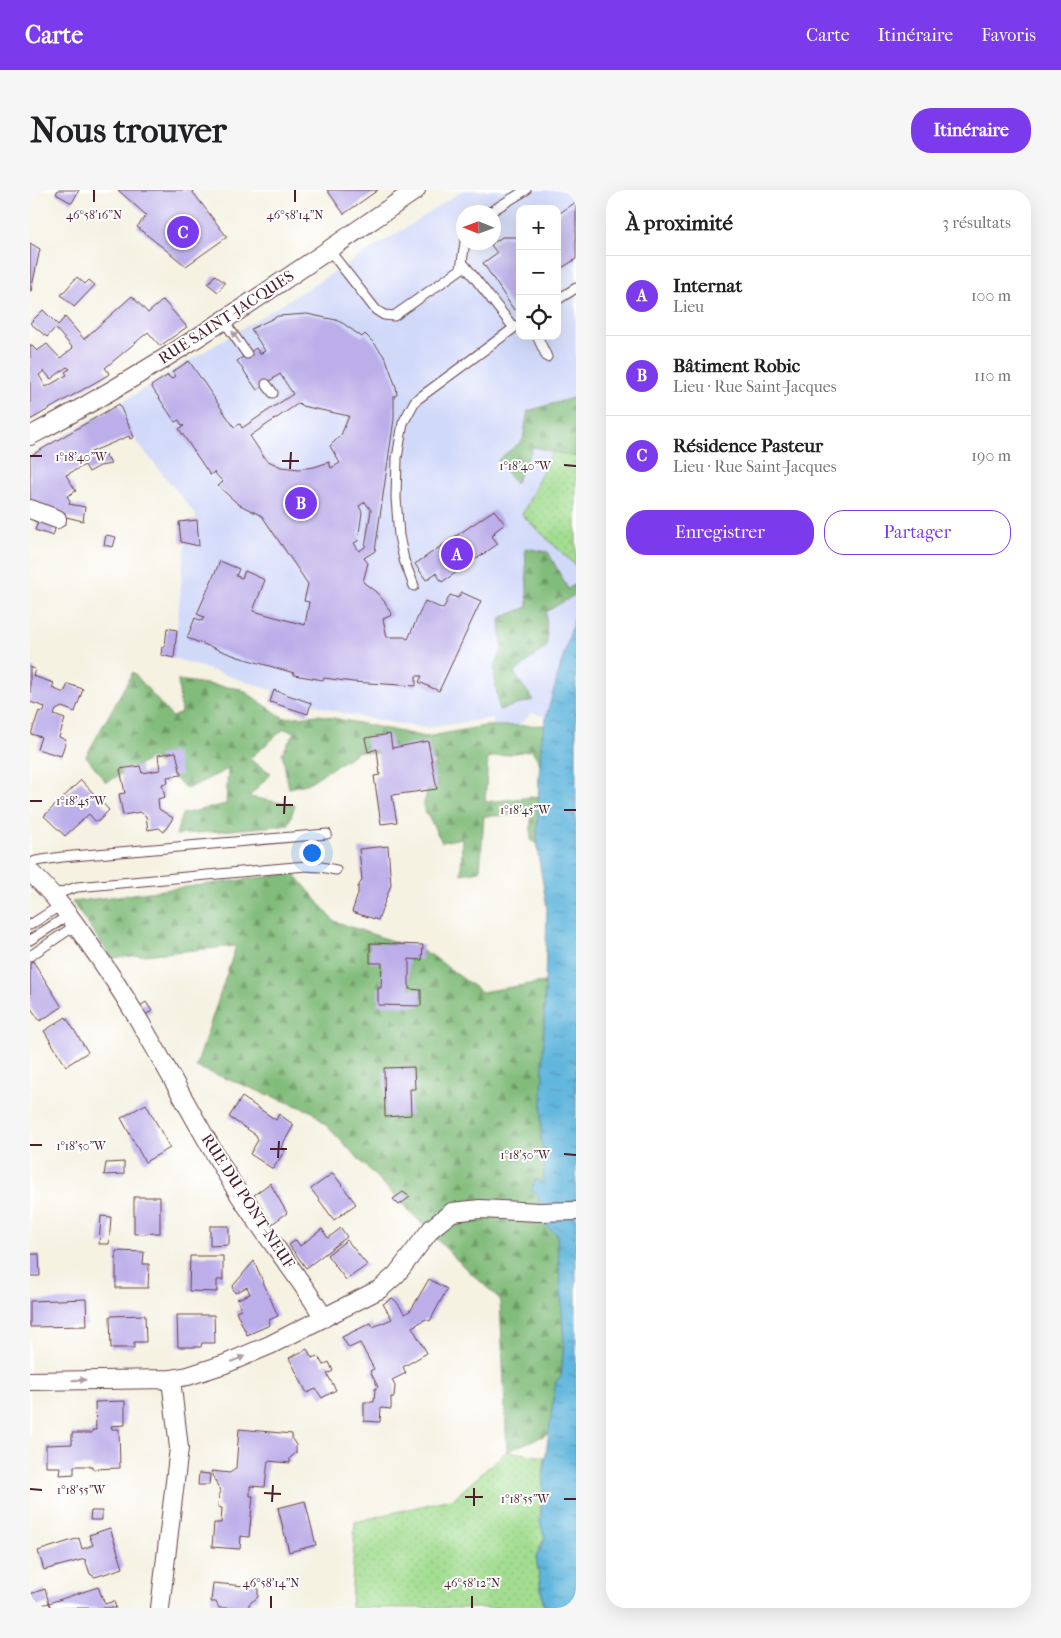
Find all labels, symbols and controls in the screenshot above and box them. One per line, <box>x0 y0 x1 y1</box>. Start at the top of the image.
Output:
text: Carte <box>25 21 83 49</box>
text: Carte <box>806 25 850 46</box>
text: Itinéraire <box>878 25 953 46</box>
text: Favoris <box>981 25 1036 46</box>
button: Itinéraire <box>911 108 1031 153</box>
text: Nous trouver <box>30 110 227 151</box>
north arrow <box>456 205 501 250</box>
map controls <box>516 205 561 340</box>
button: + <box>516 205 561 250</box>
text: 46°58'16"N <box>66 208 122 222</box>
text: 46°58'14"N <box>267 208 323 222</box>
text: À proximité <box>626 211 733 235</box>
pin: C <box>167 213 199 251</box>
text: 3 résultats <box>942 213 1011 232</box>
button: − <box>516 250 561 295</box>
street label: RUE SAINT-JACQUES <box>155 266 297 368</box>
text: Internat <box>673 275 742 297</box>
text: A <box>637 286 647 305</box>
text: 100 m <box>971 286 1011 305</box>
button: locate <box>516 295 561 340</box>
text: Lieu <box>673 297 704 316</box>
one-way arrow <box>231 331 240 344</box>
text: Bâtiment Robic <box>673 355 800 377</box>
text: B <box>637 366 647 385</box>
text: 110 m <box>974 366 1011 385</box>
text: Lieu · Rue Saint-Jacques <box>673 377 837 396</box>
text: Résidence Pasteur <box>673 435 823 457</box>
text: C <box>637 446 647 465</box>
text: 190 m <box>971 446 1011 465</box>
text: 1°18'40"W <box>55 450 108 464</box>
text: Lieu · Rue Saint-Jacques <box>673 457 837 476</box>
text: 1°18'40"W <box>499 459 552 473</box>
pin: B <box>285 484 317 522</box>
button: Enregistrer <box>626 510 814 555</box>
button: Partager <box>824 510 1011 555</box>
pin: A <box>441 535 473 573</box>
text: 1°18'45"W <box>56 794 107 808</box>
text: 1°18'45"W <box>500 803 551 817</box>
your location <box>299 840 325 866</box>
street label: RUE DU PONT-NEUF <box>197 1130 299 1272</box>
text: 1°18'50"W <box>56 1139 107 1153</box>
text: 1°18'50"W <box>500 1148 551 1162</box>
one-way arrow <box>231 1354 245 1362</box>
one-way arrow <box>71 1376 87 1384</box>
text: 1°18'55"W <box>57 1483 106 1497</box>
text: 1°18'55"W <box>501 1492 550 1506</box>
text: 46°58'14"N <box>243 1576 299 1590</box>
text: 46°58'12"N <box>444 1576 500 1590</box>

